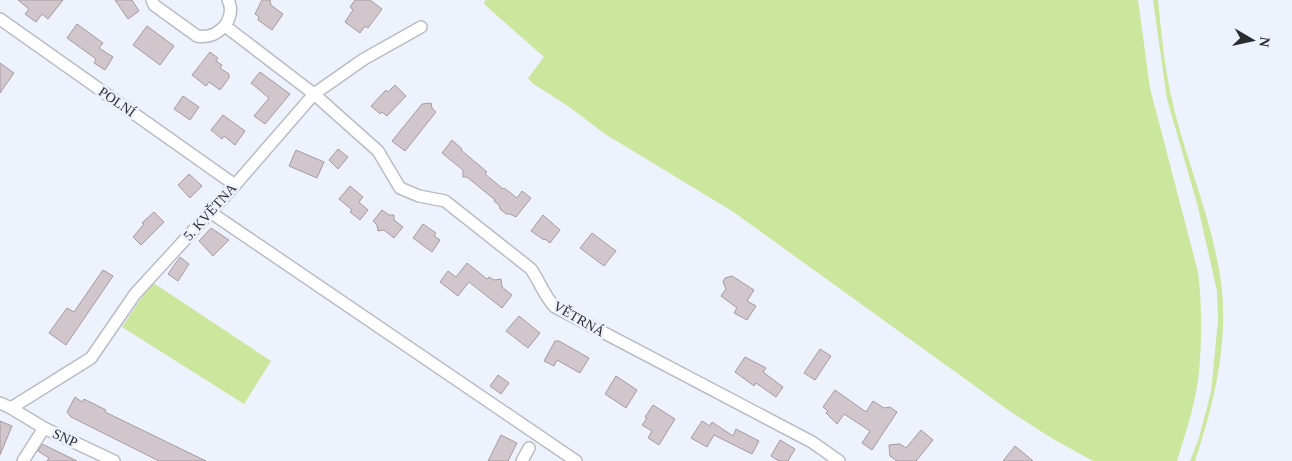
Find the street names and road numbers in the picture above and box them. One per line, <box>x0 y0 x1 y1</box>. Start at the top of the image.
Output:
street label: POLNÍ <box>96 83 139 120</box>
street label: 5. KVĚTNA <box>180 179 240 244</box>
street label: VĚTRNÁ <box>551 297 609 340</box>
street label: SNP <box>50 426 80 450</box>

